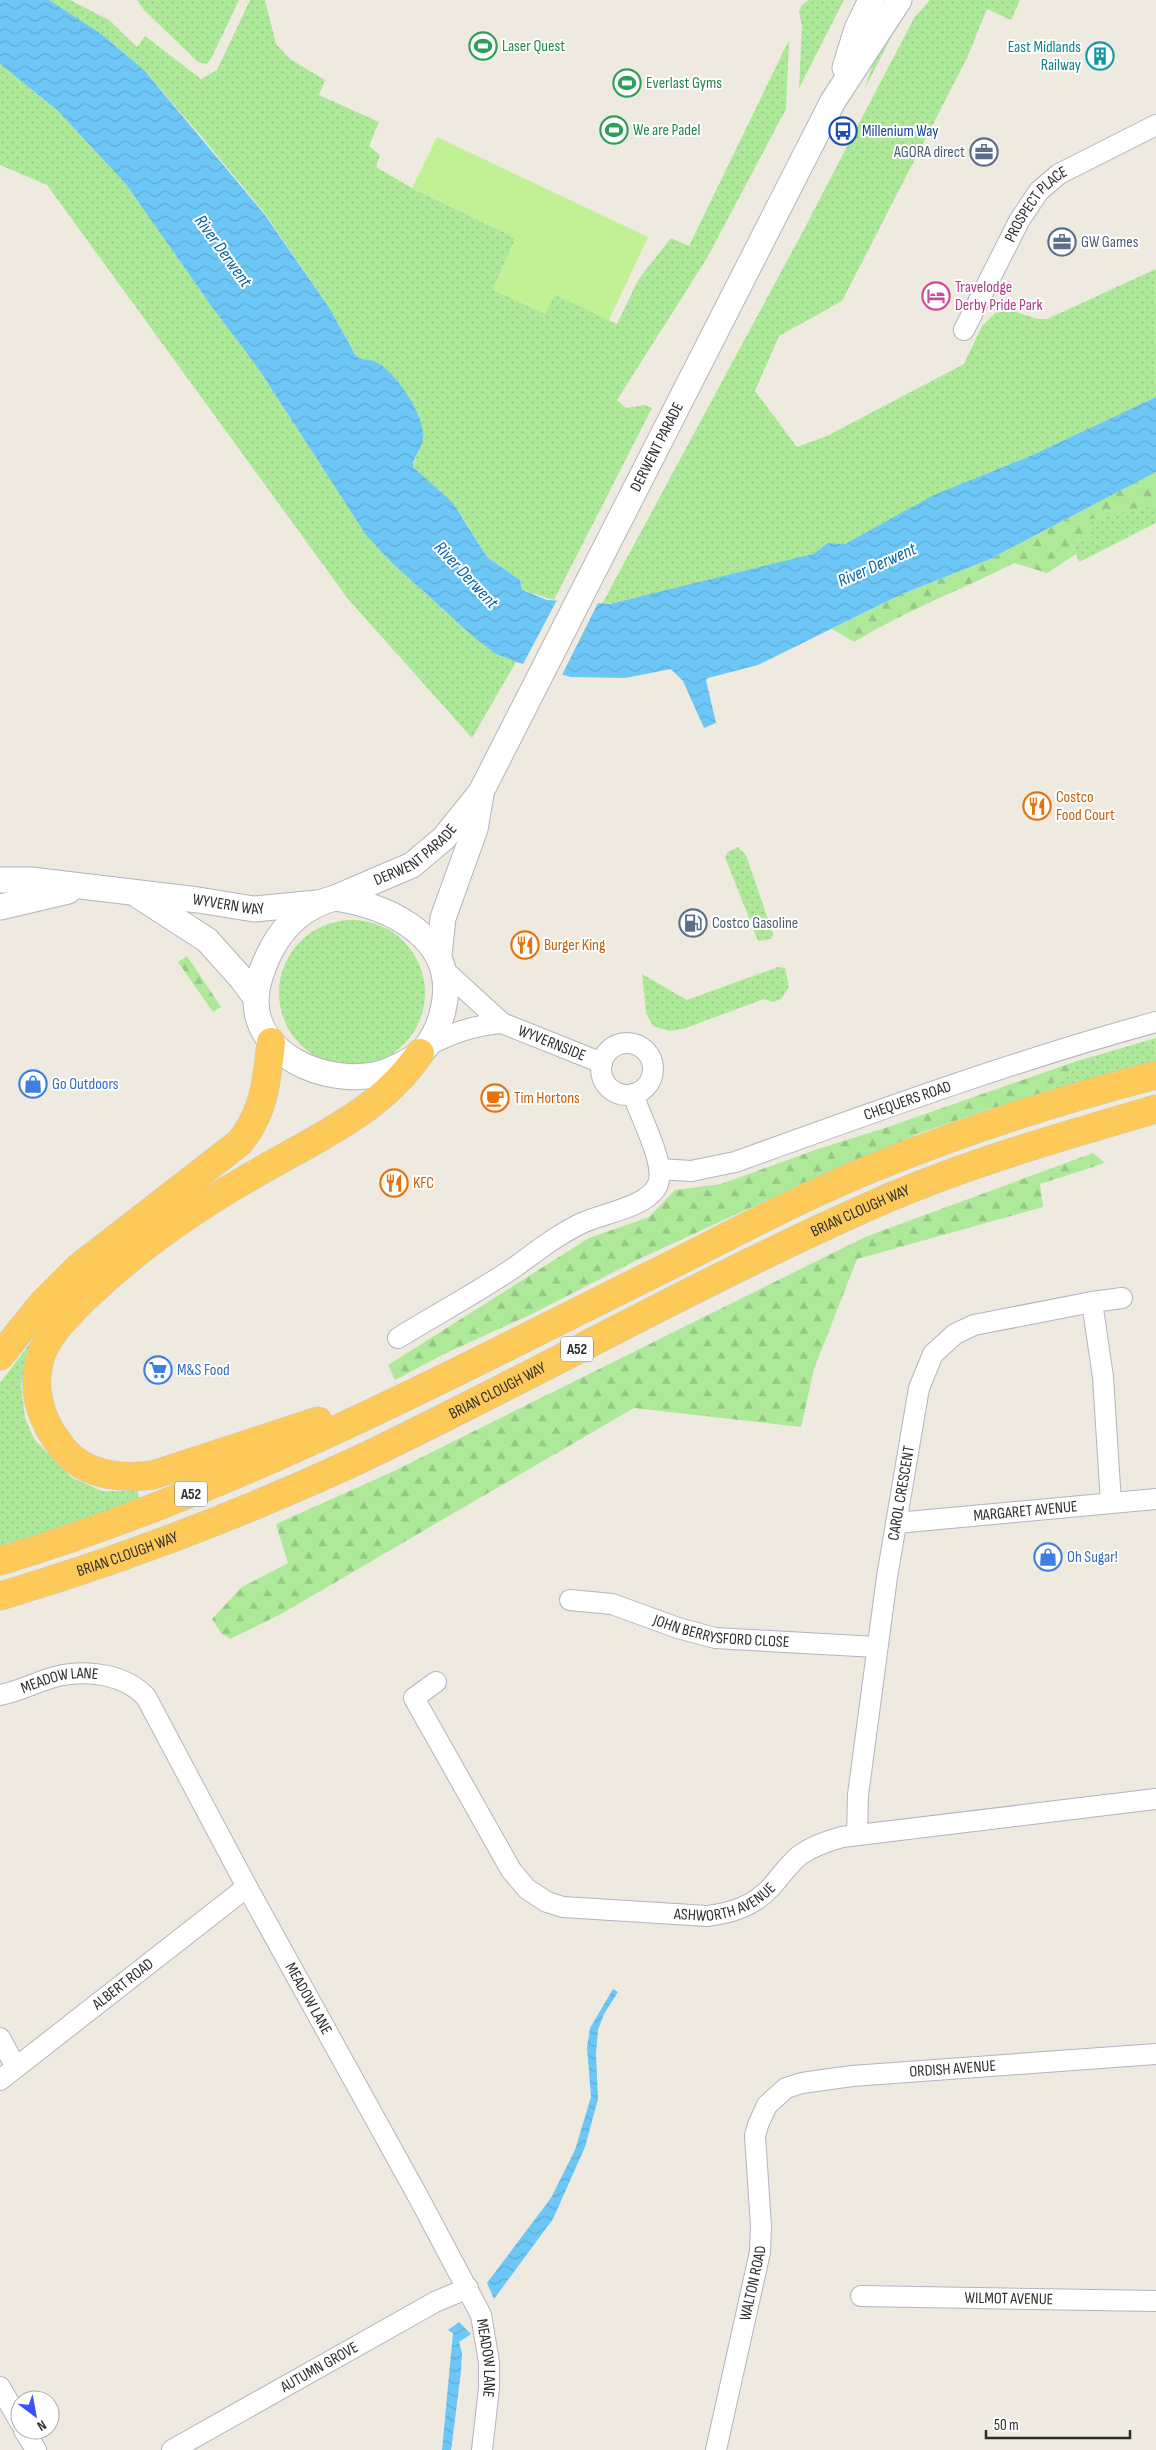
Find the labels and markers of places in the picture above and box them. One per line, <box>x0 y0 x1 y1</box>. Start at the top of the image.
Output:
sports icon: Laser Quest <box>468 31 498 61</box>
place label: Laser Quest <box>502 37 565 56</box>
place label: East Midlands Railway <box>1008 38 1081 75</box>
building icon: East Midlands Railway <box>1085 41 1115 71</box>
sports icon: Everlast Gyms <box>612 68 642 98</box>
place label: Everlast Gyms <box>646 74 722 93</box>
sports icon: We are Padel <box>599 115 629 145</box>
bus stop icon: Millenium Way <box>828 116 858 146</box>
place label: We are Padel <box>633 121 700 140</box>
place label: Millenium Way <box>862 122 938 141</box>
office icon: AGORA direct <box>969 137 999 167</box>
place label: AGORA direct <box>893 143 965 162</box>
office icon: GW Games <box>1047 227 1077 257</box>
place label: GW Games <box>1081 233 1139 252</box>
place label: Travelodge Derby Pride Park <box>955 278 1043 315</box>
hotel icon: Travelodge Derby Pride Park <box>921 281 951 311</box>
place label: Costco Food Court <box>1056 788 1115 825</box>
restaurant icon: Costco Food Court <box>1022 791 1052 821</box>
fuel station icon: Costco Gasoline <box>678 908 708 938</box>
place label: Costco Gasoline <box>712 914 798 933</box>
restaurant icon: Burger King <box>510 930 540 960</box>
place label: Burger King <box>544 936 605 955</box>
shop icon: Go Outdoors <box>18 1069 48 1099</box>
place label: Go Outdoors <box>52 1075 119 1094</box>
cafe icon: Tim Hortons <box>480 1083 510 1113</box>
place label: Tim Hortons <box>514 1089 580 1108</box>
restaurant icon: KFC <box>379 1168 409 1198</box>
place label: KFC <box>413 1174 434 1193</box>
supermarket icon: M&S Food <box>143 1355 173 1385</box>
place label: M&S Food <box>177 1361 230 1380</box>
shop icon: Oh Sugar! <box>1033 1542 1063 1572</box>
place label: Oh Sugar! <box>1067 1548 1118 1567</box>

